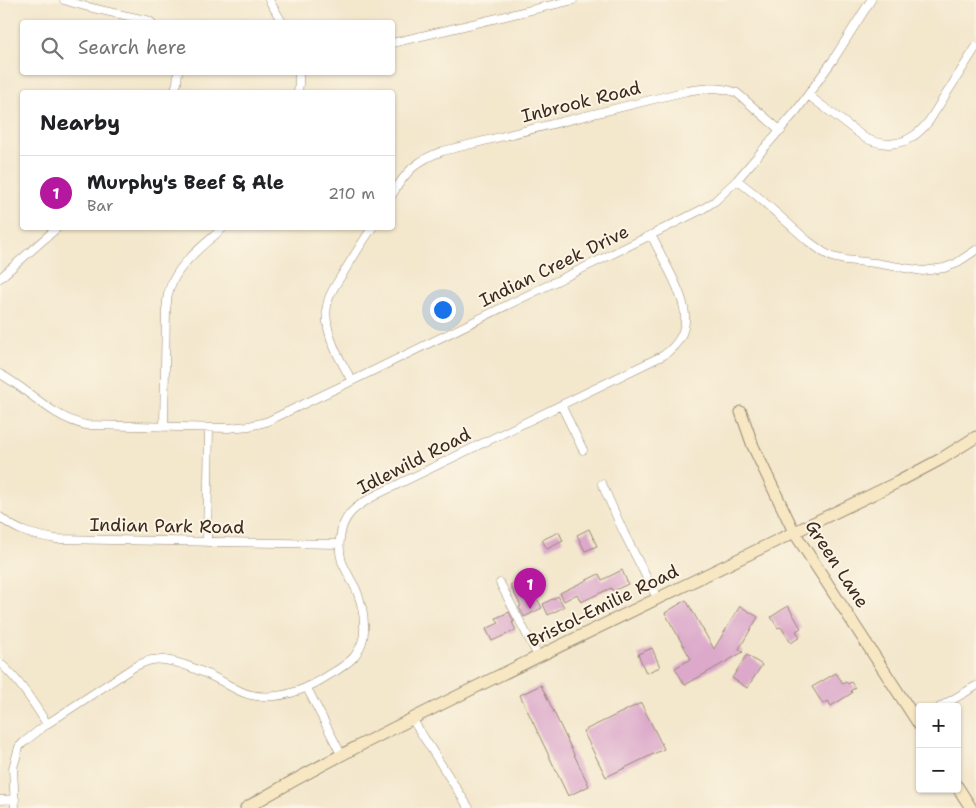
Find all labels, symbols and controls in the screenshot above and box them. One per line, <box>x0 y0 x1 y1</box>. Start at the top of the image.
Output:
search box <box>20 20 395 75</box>
icon: search <box>38 34 66 62</box>
text: Search here <box>78 35 187 60</box>
street label: Inbrook Road <box>519 76 643 128</box>
text: Nearby <box>40 109 120 137</box>
text: Murphy's Beef & Ale <box>87 170 284 195</box>
text: 1 <box>52 183 60 204</box>
text: 210 m <box>328 183 375 204</box>
text: Bar <box>87 195 114 216</box>
street label: Indian Creek Drive <box>475 219 633 313</box>
your location <box>430 297 456 323</box>
street label: Idlewild Road <box>353 422 475 500</box>
street label: Indian Park Road <box>89 513 245 539</box>
street label: Green Lane <box>800 515 874 613</box>
street label: Bristol-Emilie Road <box>524 559 682 653</box>
pin: 1 <box>514 568 546 609</box>
map controls <box>916 703 961 793</box>
button: + <box>916 703 961 748</box>
button: − <box>916 748 961 793</box>

